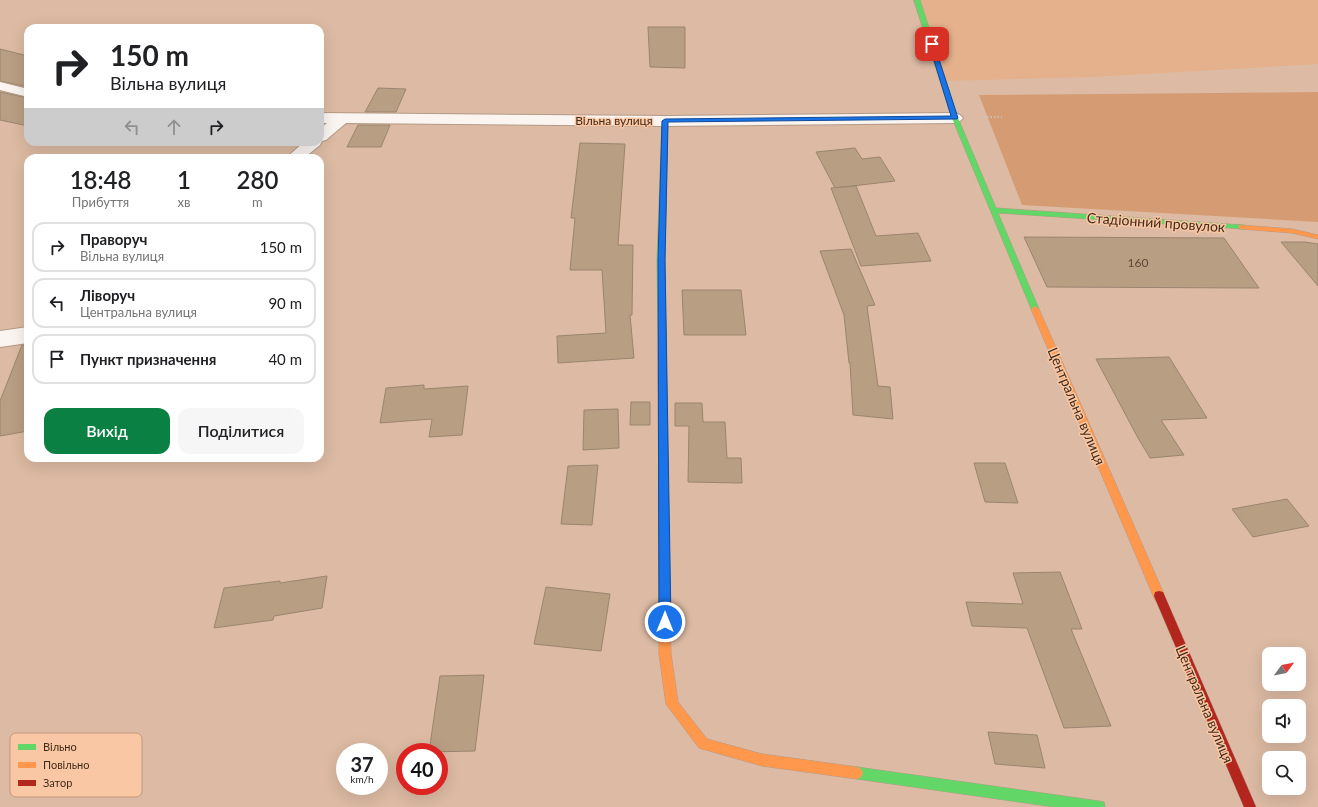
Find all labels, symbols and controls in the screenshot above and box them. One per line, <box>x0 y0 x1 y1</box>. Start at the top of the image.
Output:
pin <box>915 27 949 61</box>
icon: arrive <box>921 33 943 55</box>
text: 150 m <box>110 38 189 72</box>
icon: right <box>44 40 96 92</box>
text: Вільна вулиця <box>110 72 226 94</box>
street label: Вільна вулиця <box>575 113 653 128</box>
icon: left <box>121 116 143 138</box>
icon: ahead <box>163 116 185 138</box>
icon: right <box>205 116 227 138</box>
text: 18:48 <box>70 165 131 194</box>
text: 1 <box>177 165 191 194</box>
text: 280 <box>237 165 278 194</box>
text: Прибуття <box>72 194 129 210</box>
text: хв <box>178 194 190 210</box>
text: m <box>252 194 263 210</box>
street label: Стадіонний провулок <box>1086 209 1227 235</box>
text: Праворуч <box>80 230 147 248</box>
icon: right <box>46 236 68 258</box>
text: 150 m <box>260 238 302 256</box>
text: Вільна вулиця <box>80 248 164 264</box>
house number: 160 <box>1128 255 1148 270</box>
text: Ліворуч <box>80 286 135 304</box>
icon: left <box>46 292 68 314</box>
text: 90 m <box>268 294 302 312</box>
text: Центральна вулиця <box>80 304 197 320</box>
street label: Центральна вулиця <box>1045 345 1109 467</box>
icon: arrive <box>46 348 68 370</box>
text: Пункт призначення <box>80 350 216 368</box>
text: 40 m <box>268 350 302 368</box>
button: Вихід <box>44 408 170 454</box>
button: Поділитися <box>178 408 304 454</box>
position arrow <box>644 601 686 643</box>
street label: Центральна вулиця <box>1173 643 1237 765</box>
north arrow <box>1262 647 1306 691</box>
map controls <box>1262 647 1306 795</box>
button: sound <box>1262 699 1306 743</box>
legend <box>10 733 142 797</box>
text: Вільно <box>43 740 77 753</box>
speed limit sign: 40 <box>396 743 448 795</box>
button: search <box>1262 751 1306 795</box>
text: 37 <box>350 752 374 776</box>
text: Повільно <box>43 758 89 771</box>
text: km/h <box>350 773 374 785</box>
text: Затор <box>43 776 72 789</box>

